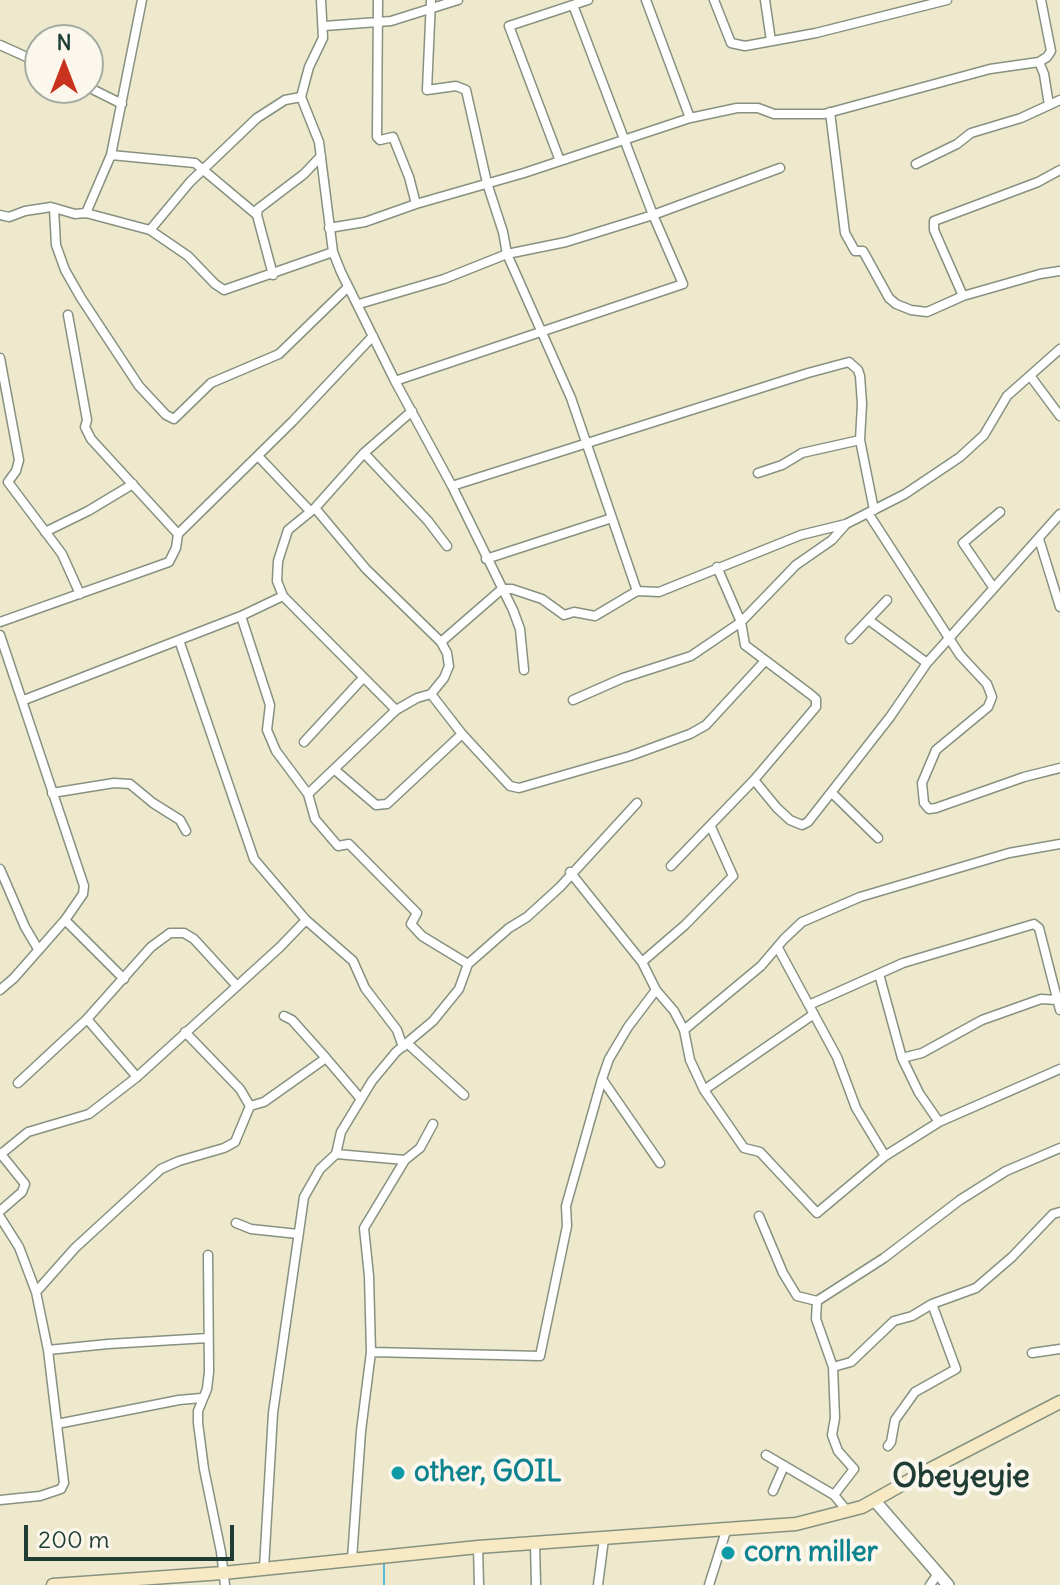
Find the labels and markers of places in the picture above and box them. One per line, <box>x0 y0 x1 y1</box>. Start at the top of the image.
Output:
place label: other, GOIL <box>414 1456 561 1490</box>
marker: other, GOIL <box>389 1464 407 1482</box>
place label: corn miller <box>744 1536 878 1570</box>
marker: corn miller <box>719 1544 737 1562</box>

